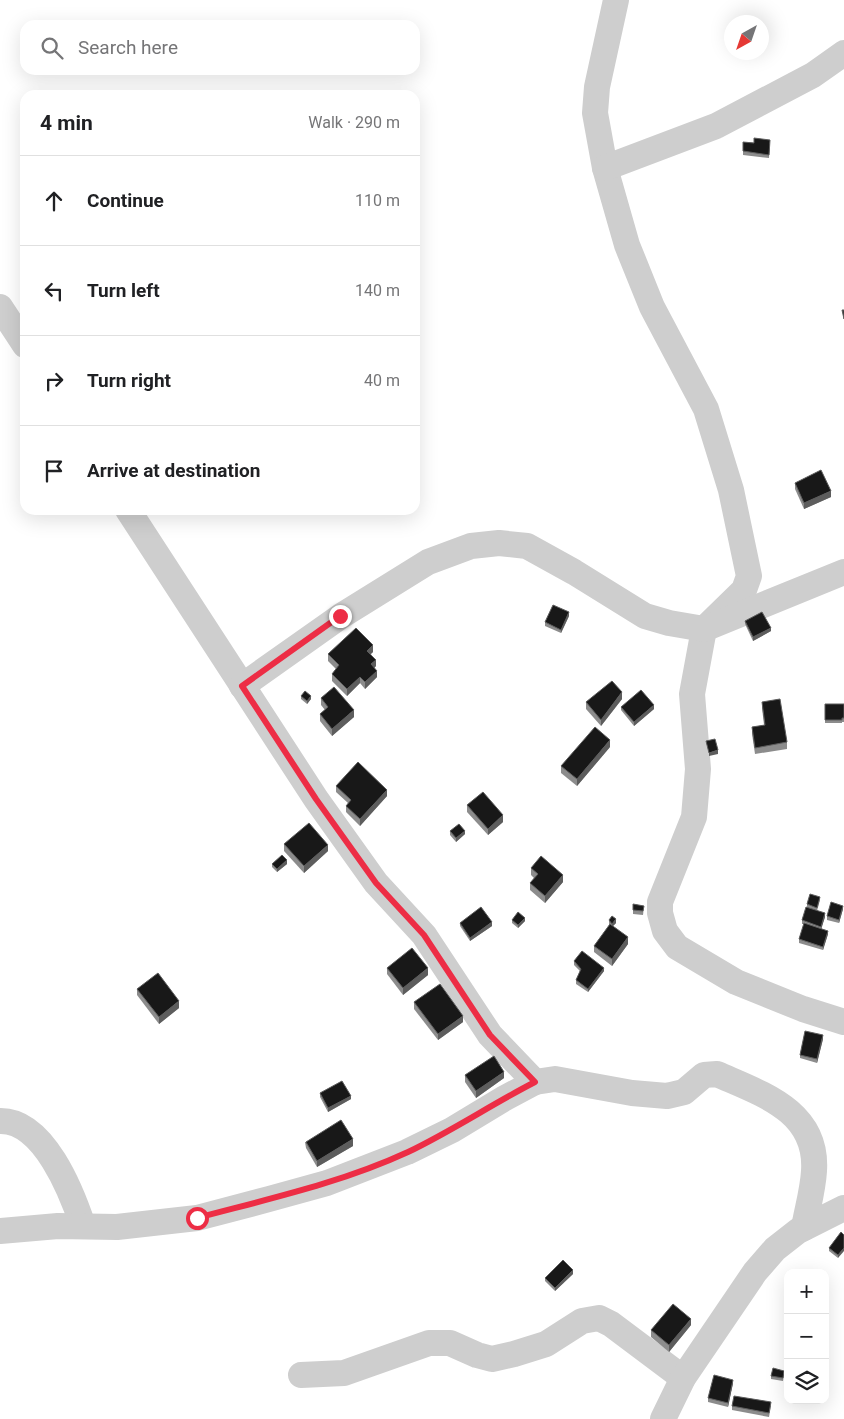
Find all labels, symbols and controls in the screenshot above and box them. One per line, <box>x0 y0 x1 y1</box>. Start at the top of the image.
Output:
north arrow <box>724 15 769 60</box>
search box <box>20 20 420 75</box>
icon: search <box>38 34 66 62</box>
text: Search here <box>78 36 178 59</box>
text: 4 min <box>40 111 93 135</box>
text: Walk · 290 m <box>308 113 400 132</box>
icon: ahead <box>40 187 68 215</box>
text: Continue <box>87 189 164 212</box>
text: 110 m <box>355 191 400 210</box>
icon: left <box>40 277 68 305</box>
text: Turn left <box>87 279 160 302</box>
text: 140 m <box>355 281 400 300</box>
icon: right <box>40 367 68 395</box>
text: Turn right <box>87 369 171 392</box>
text: 40 m <box>364 371 400 390</box>
icon: arrive <box>40 457 68 485</box>
text: Arrive at destination <box>87 459 260 482</box>
route end <box>329 605 352 628</box>
route start <box>186 1207 209 1230</box>
map controls <box>784 1269 829 1404</box>
button: + <box>784 1269 829 1314</box>
button: − <box>784 1314 829 1359</box>
button: layers <box>784 1359 829 1404</box>

